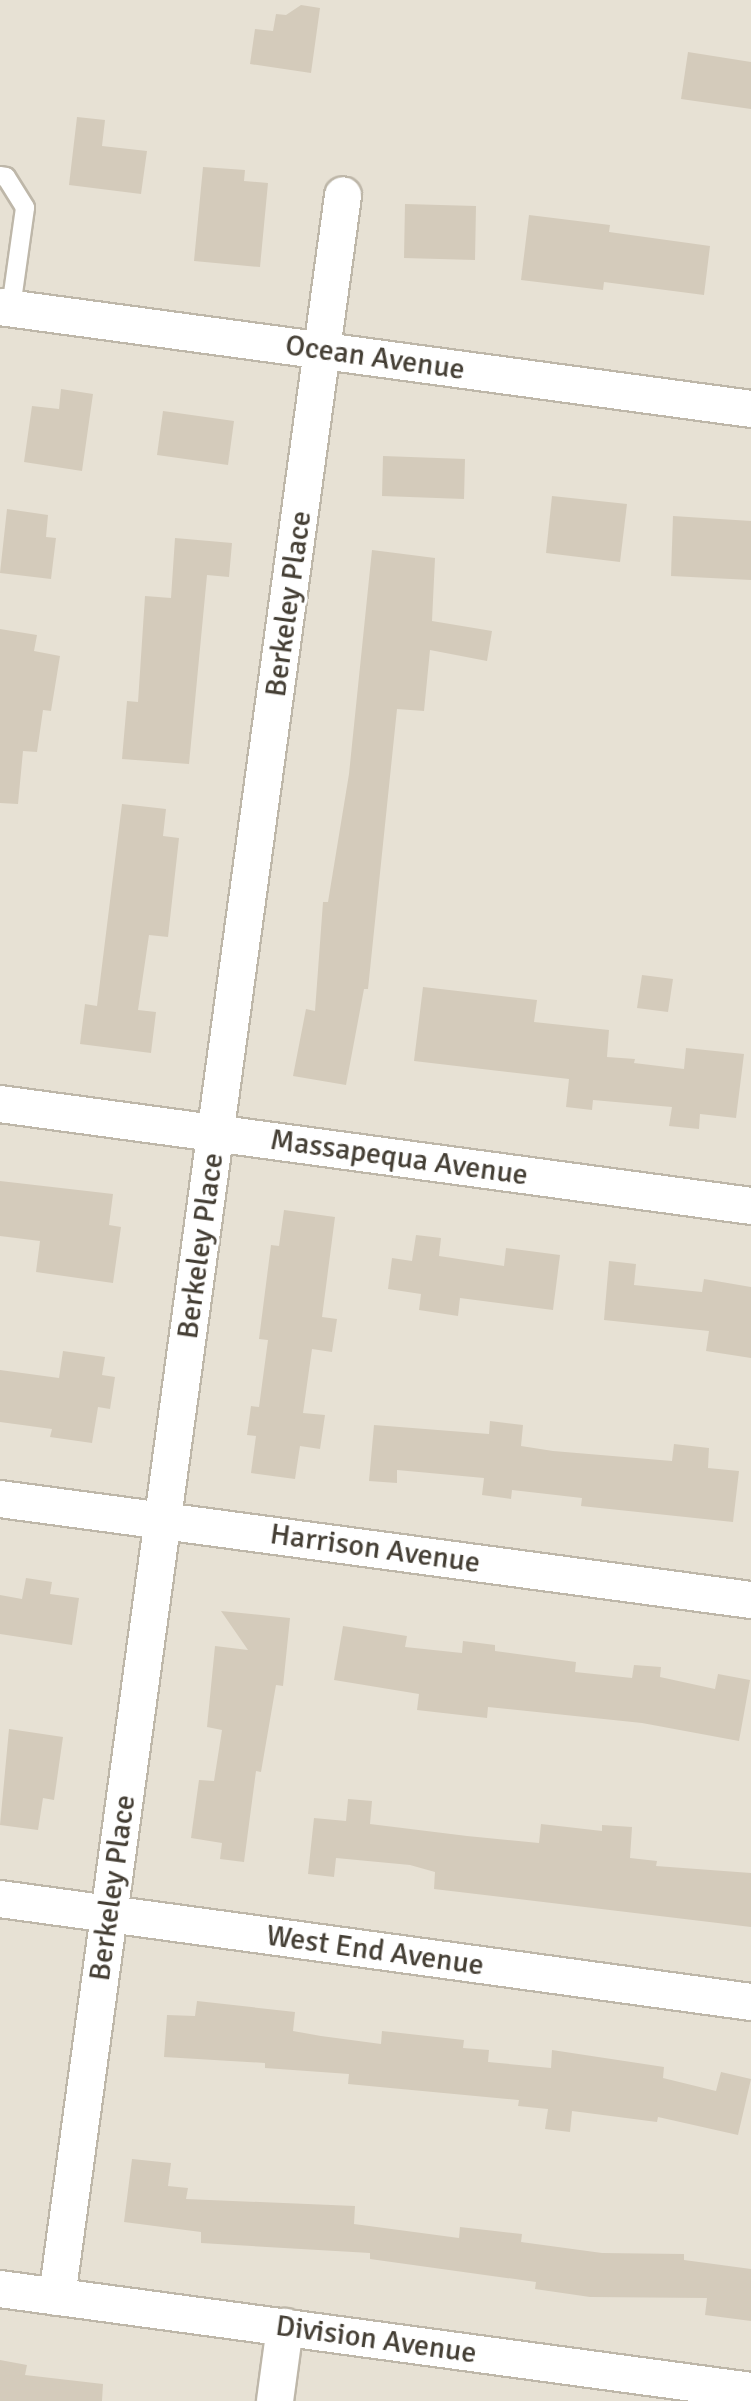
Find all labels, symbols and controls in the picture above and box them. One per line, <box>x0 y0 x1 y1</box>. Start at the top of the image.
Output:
street label: Ocean Avenue <box>283 328 467 388</box>
street label: Berkeley Place <box>258 509 320 699</box>
street label: Massapequa Avenue <box>268 1122 530 1194</box>
street label: Berkeley Place <box>170 1151 232 1341</box>
street label: Harrison Avenue <box>268 1516 482 1582</box>
street label: Berkeley Place <box>82 1793 144 1983</box>
street label: West End Avenue <box>264 1918 486 1984</box>
street label: Division Avenue <box>273 2308 479 2372</box>

